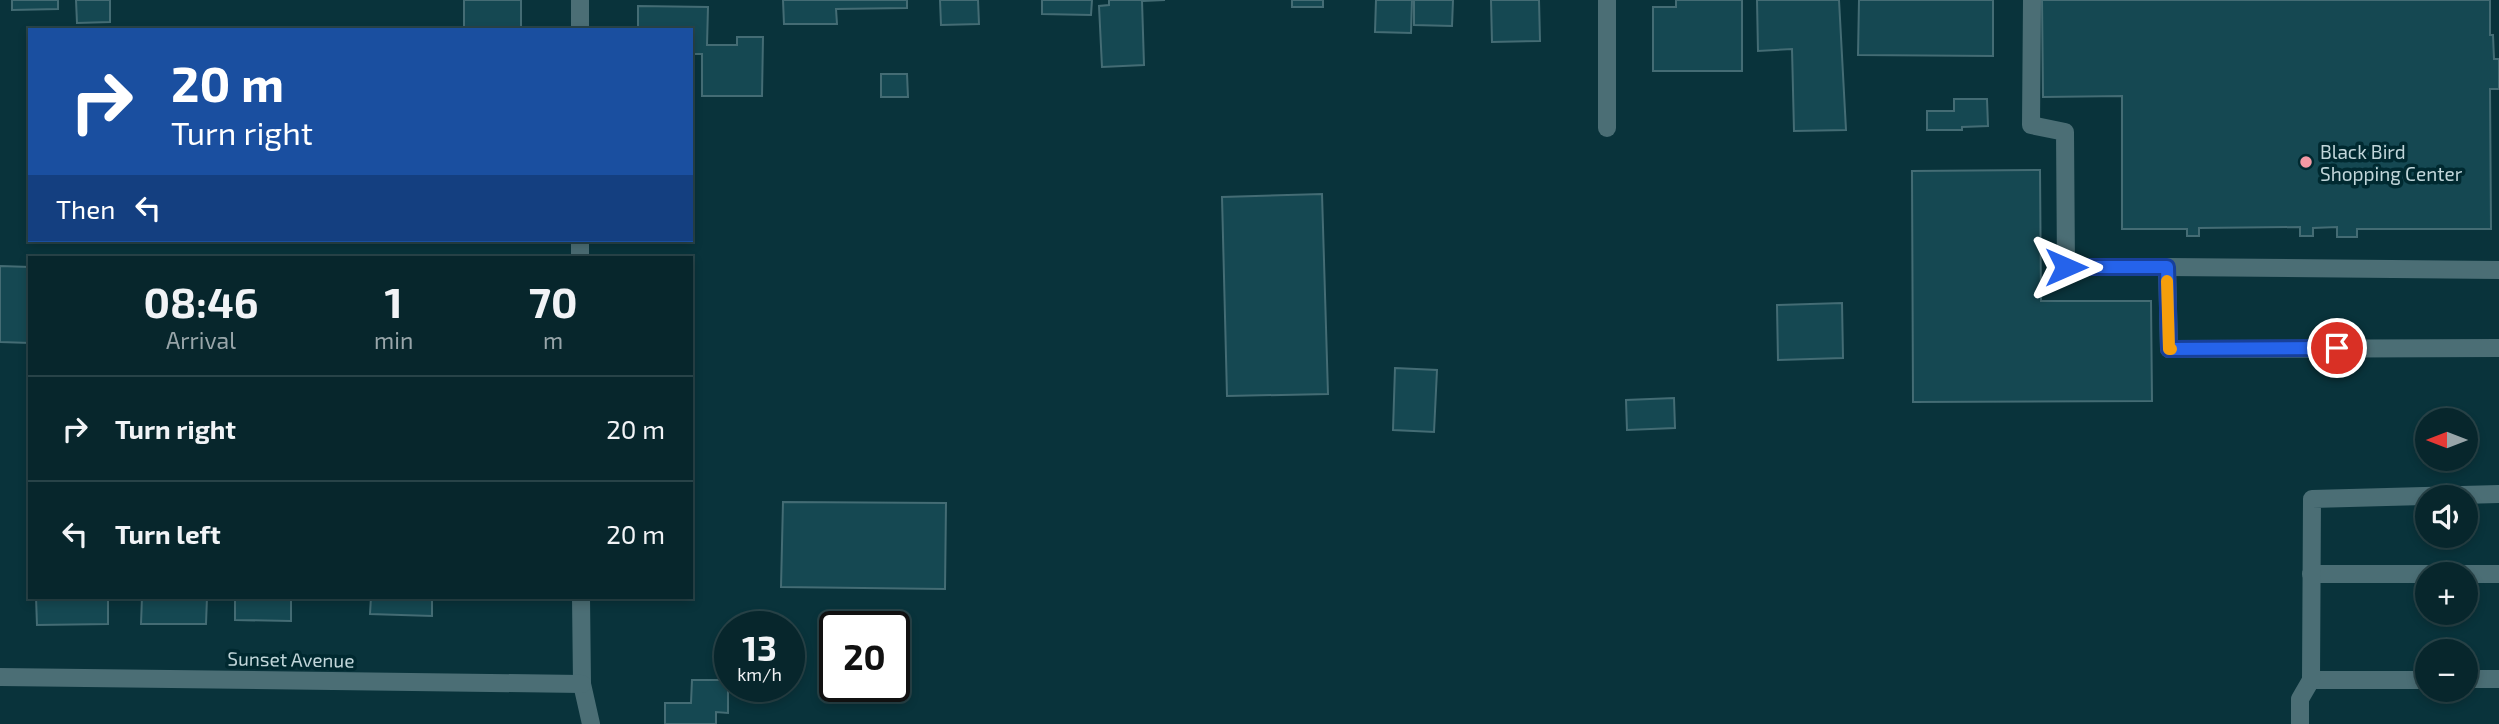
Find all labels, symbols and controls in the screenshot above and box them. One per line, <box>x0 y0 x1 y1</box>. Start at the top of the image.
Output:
text: 20 m <box>171 53 284 112</box>
icon: right <box>56 56 147 147</box>
text: Turn right <box>171 113 313 151</box>
place label: Black Bird Shopping Center <box>2320 140 2463 185</box>
marker: Black Bird Shopping Center <box>2298 154 2314 170</box>
icon: left <box>129 189 167 227</box>
text: Then <box>56 193 115 224</box>
position arrow <box>2029 230 2103 304</box>
text: 08:46 <box>144 276 259 326</box>
text: 1 <box>385 276 403 326</box>
text: 70 <box>529 276 577 326</box>
pin <box>2307 318 2367 378</box>
text: Arrival <box>166 326 236 354</box>
text: min <box>374 326 413 354</box>
text: m <box>543 326 563 354</box>
icon: arrive <box>2318 329 2356 367</box>
north arrow <box>2415 408 2478 471</box>
map controls <box>2415 408 2478 702</box>
icon: right <box>56 410 94 448</box>
text: Turn right <box>115 413 236 444</box>
text: 20 m <box>606 413 665 444</box>
button: sound <box>2415 485 2478 548</box>
icon: left <box>56 515 94 553</box>
text: Turn left <box>115 518 221 549</box>
text: 20 m <box>606 518 665 549</box>
button: + <box>2415 562 2478 625</box>
speed limit sign: 20 <box>819 611 910 702</box>
text: 13 <box>742 626 777 668</box>
button: − <box>2415 639 2478 702</box>
street label: Sunset Avenue <box>227 646 355 672</box>
text: km/h <box>737 663 782 685</box>

